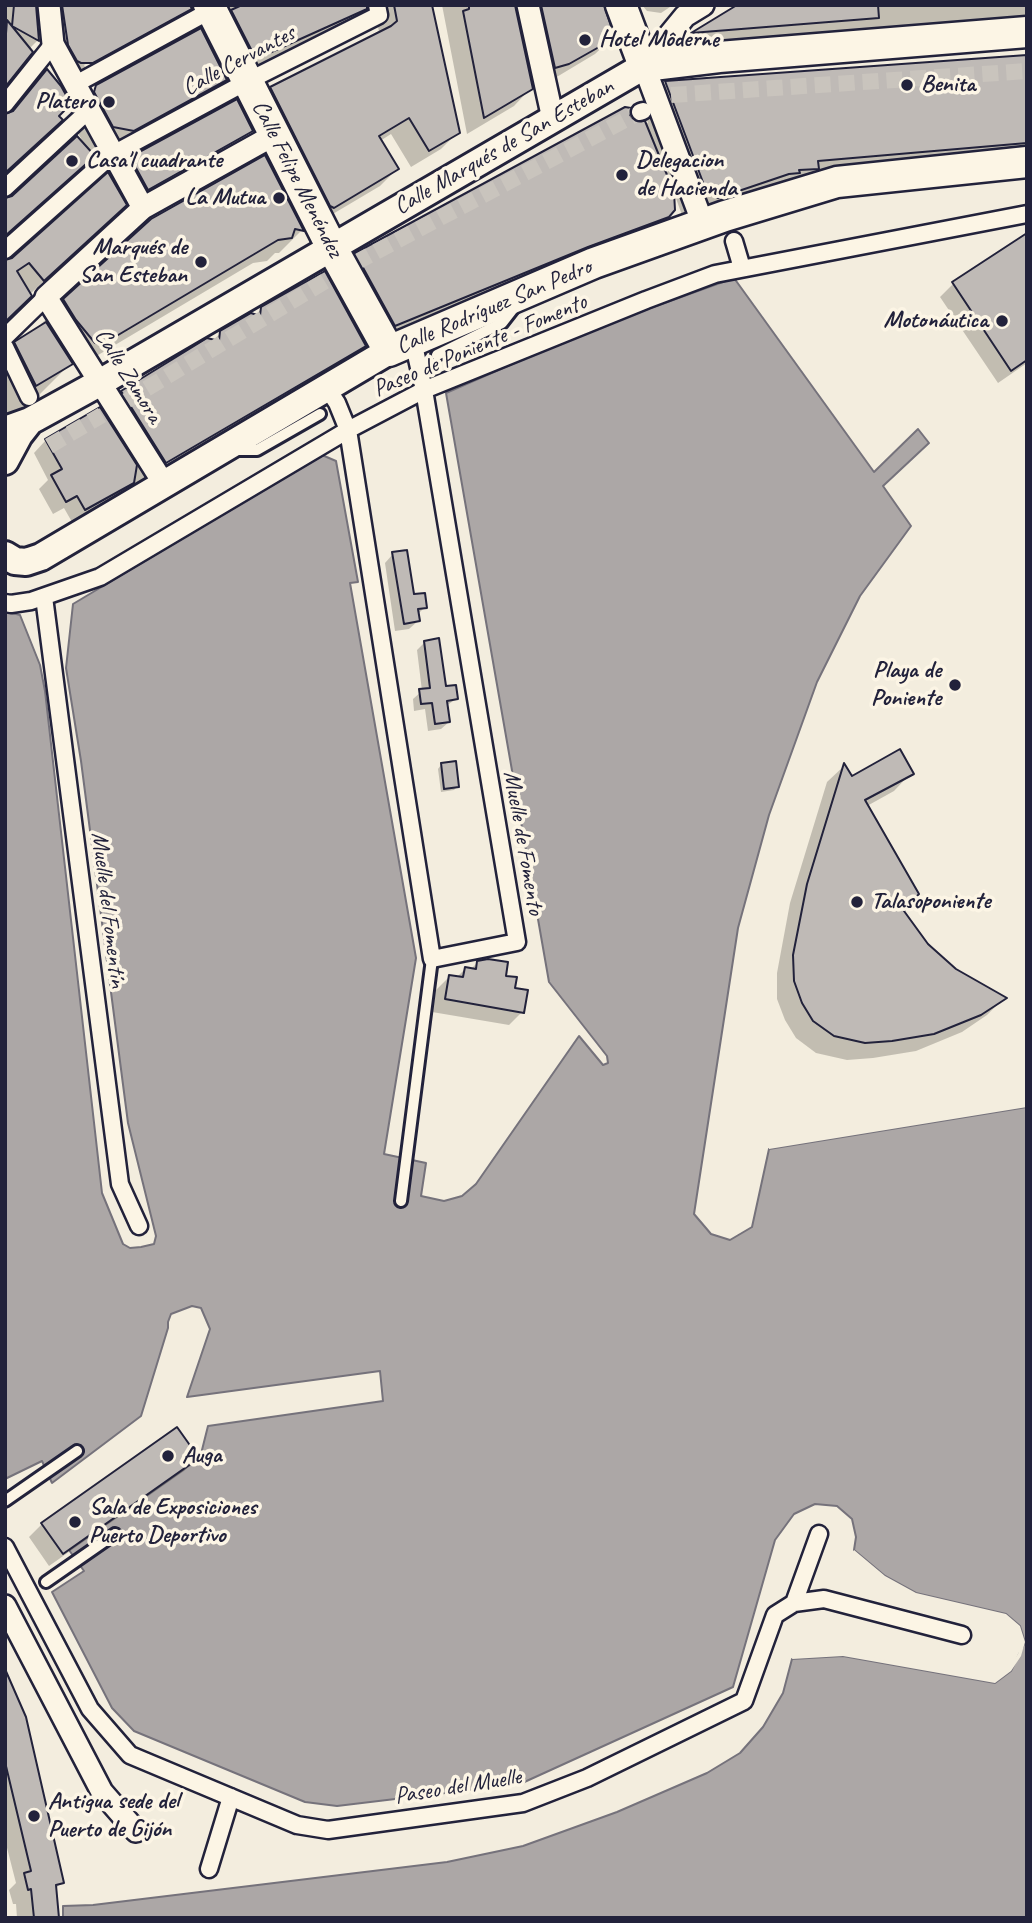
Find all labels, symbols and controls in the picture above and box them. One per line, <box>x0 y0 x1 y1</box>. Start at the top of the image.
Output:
street label: Calle Cervantes <box>178 19 300 103</box>
place label: Hotel Môderne <box>599 26 719 54</box>
marker: Hotel Môderne <box>577 32 593 48</box>
place label: Benita <box>921 71 975 99</box>
street label: Calle Marqués de San Esteban <box>389 72 619 222</box>
marker: Benita <box>899 77 915 93</box>
place label: Platero <box>35 88 95 116</box>
marker: Platero <box>101 94 117 110</box>
street label: Calle Felipe Menéndez <box>245 96 349 262</box>
place label: Casa'l cuadrante <box>86 147 222 175</box>
place label: Delegacion de Hacienda <box>636 147 737 203</box>
marker: Casa'l cuadrante <box>64 153 80 169</box>
marker: Delegacion de Hacienda <box>614 167 630 183</box>
place label: La Mutua <box>185 184 265 212</box>
marker: La Mutua <box>271 190 287 206</box>
place label: Marqués de San Esteban <box>79 234 187 290</box>
street label: Calle Rodríguez San Pedro <box>392 253 596 361</box>
marker: Marqués de San Esteban <box>193 254 209 270</box>
street label: Paseo de Poniente - Fomento <box>369 288 591 404</box>
place label: Motonáutica <box>883 307 988 335</box>
marker: Motonáutica <box>994 313 1010 329</box>
street label: Calle Zamora <box>88 323 168 429</box>
place label: Playa de Poniente <box>871 657 941 713</box>
marker: Playa de Poniente <box>947 677 963 693</box>
street label: Muelle de Fomento <box>496 769 550 917</box>
street label: Muelle del Fomentín <box>84 830 132 990</box>
place label: Talasoponiente <box>871 888 990 916</box>
marker: Talasoponiente <box>849 894 865 910</box>
place label: Auga <box>182 1442 221 1470</box>
marker: Auga <box>160 1448 176 1464</box>
place label: Sala de Exposiciones Puerto Deportivo <box>89 1494 256 1550</box>
marker: Sala de Exposiciones Puerto Deportivo <box>67 1514 83 1530</box>
street label: Paseo del Muelle <box>393 1763 523 1811</box>
place label: Antigua sede del Puerto de Gijón <box>48 1788 179 1844</box>
marker: Antigua sede del Puerto de Gijón <box>26 1808 42 1824</box>

